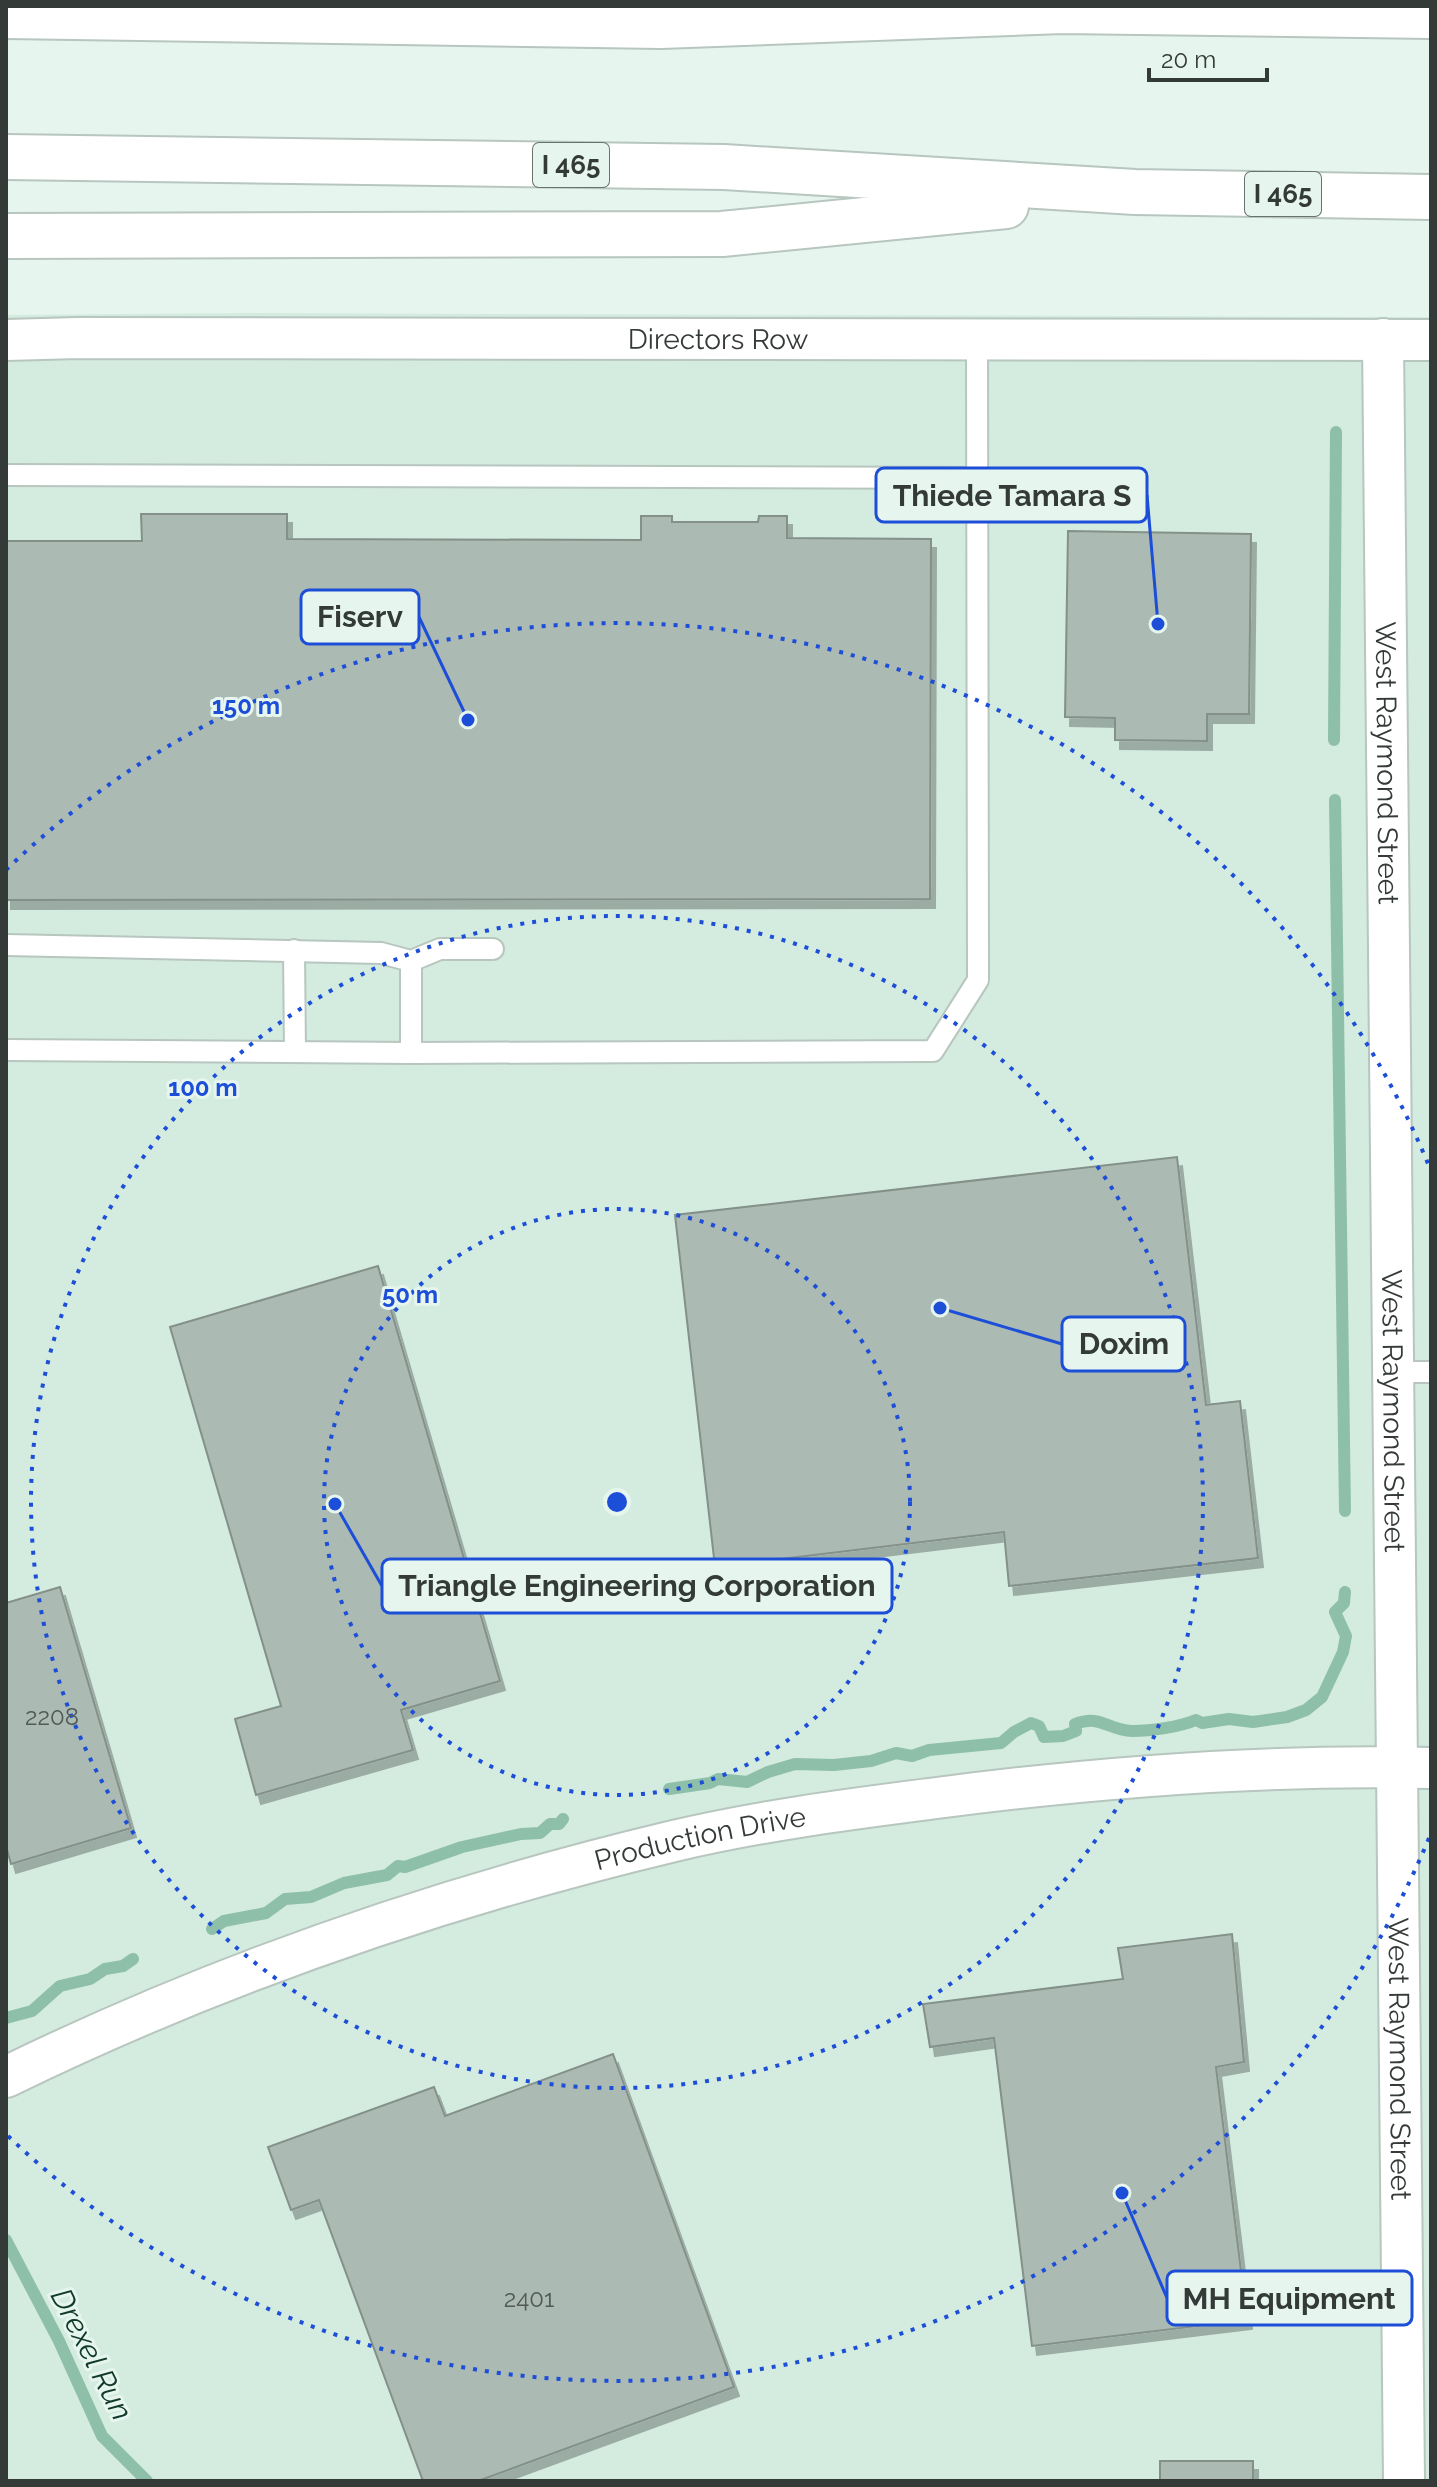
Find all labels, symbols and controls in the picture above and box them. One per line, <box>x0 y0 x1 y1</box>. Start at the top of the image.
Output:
scale bar <box>1149 32 1267 82</box>
text: 20 m <box>1161 45 1216 74</box>
road number: I 465 <box>533 143 609 187</box>
road number: I 465 <box>1245 172 1321 216</box>
street label: Directors Row <box>628 322 808 356</box>
callout: Thiede Tamara S <box>876 468 1147 522</box>
text: Thiede Tamara S <box>893 478 1131 513</box>
callout: Fiserv <box>301 590 419 644</box>
text: Fiserv <box>317 599 403 634</box>
street label: West Raymond Street <box>1369 621 1405 905</box>
text: 150 m <box>212 691 280 720</box>
text: 100 m <box>168 1073 238 1102</box>
street label: West Raymond Street <box>1376 1269 1411 1553</box>
text: 50 m <box>382 1280 438 1309</box>
callout: Doxim <box>1062 1317 1185 1371</box>
text: Doxim <box>1079 1326 1169 1361</box>
centre of rings <box>603 1488 631 1516</box>
callout: Triangle Engineering Corporation <box>382 1559 892 1613</box>
text: Triangle Engineering Corporation <box>398 1568 876 1603</box>
house number: 2208 <box>25 1702 79 1731</box>
street label: Production Drive <box>591 1800 808 1877</box>
street label: West Raymond Street <box>1382 1917 1418 2201</box>
callout: MH Equipment <box>1167 2271 1412 2325</box>
text: MH Equipment <box>1183 2281 1396 2316</box>
water label: Drexel Run <box>44 2282 140 2426</box>
house number: 2401 <box>504 2284 554 2313</box>

